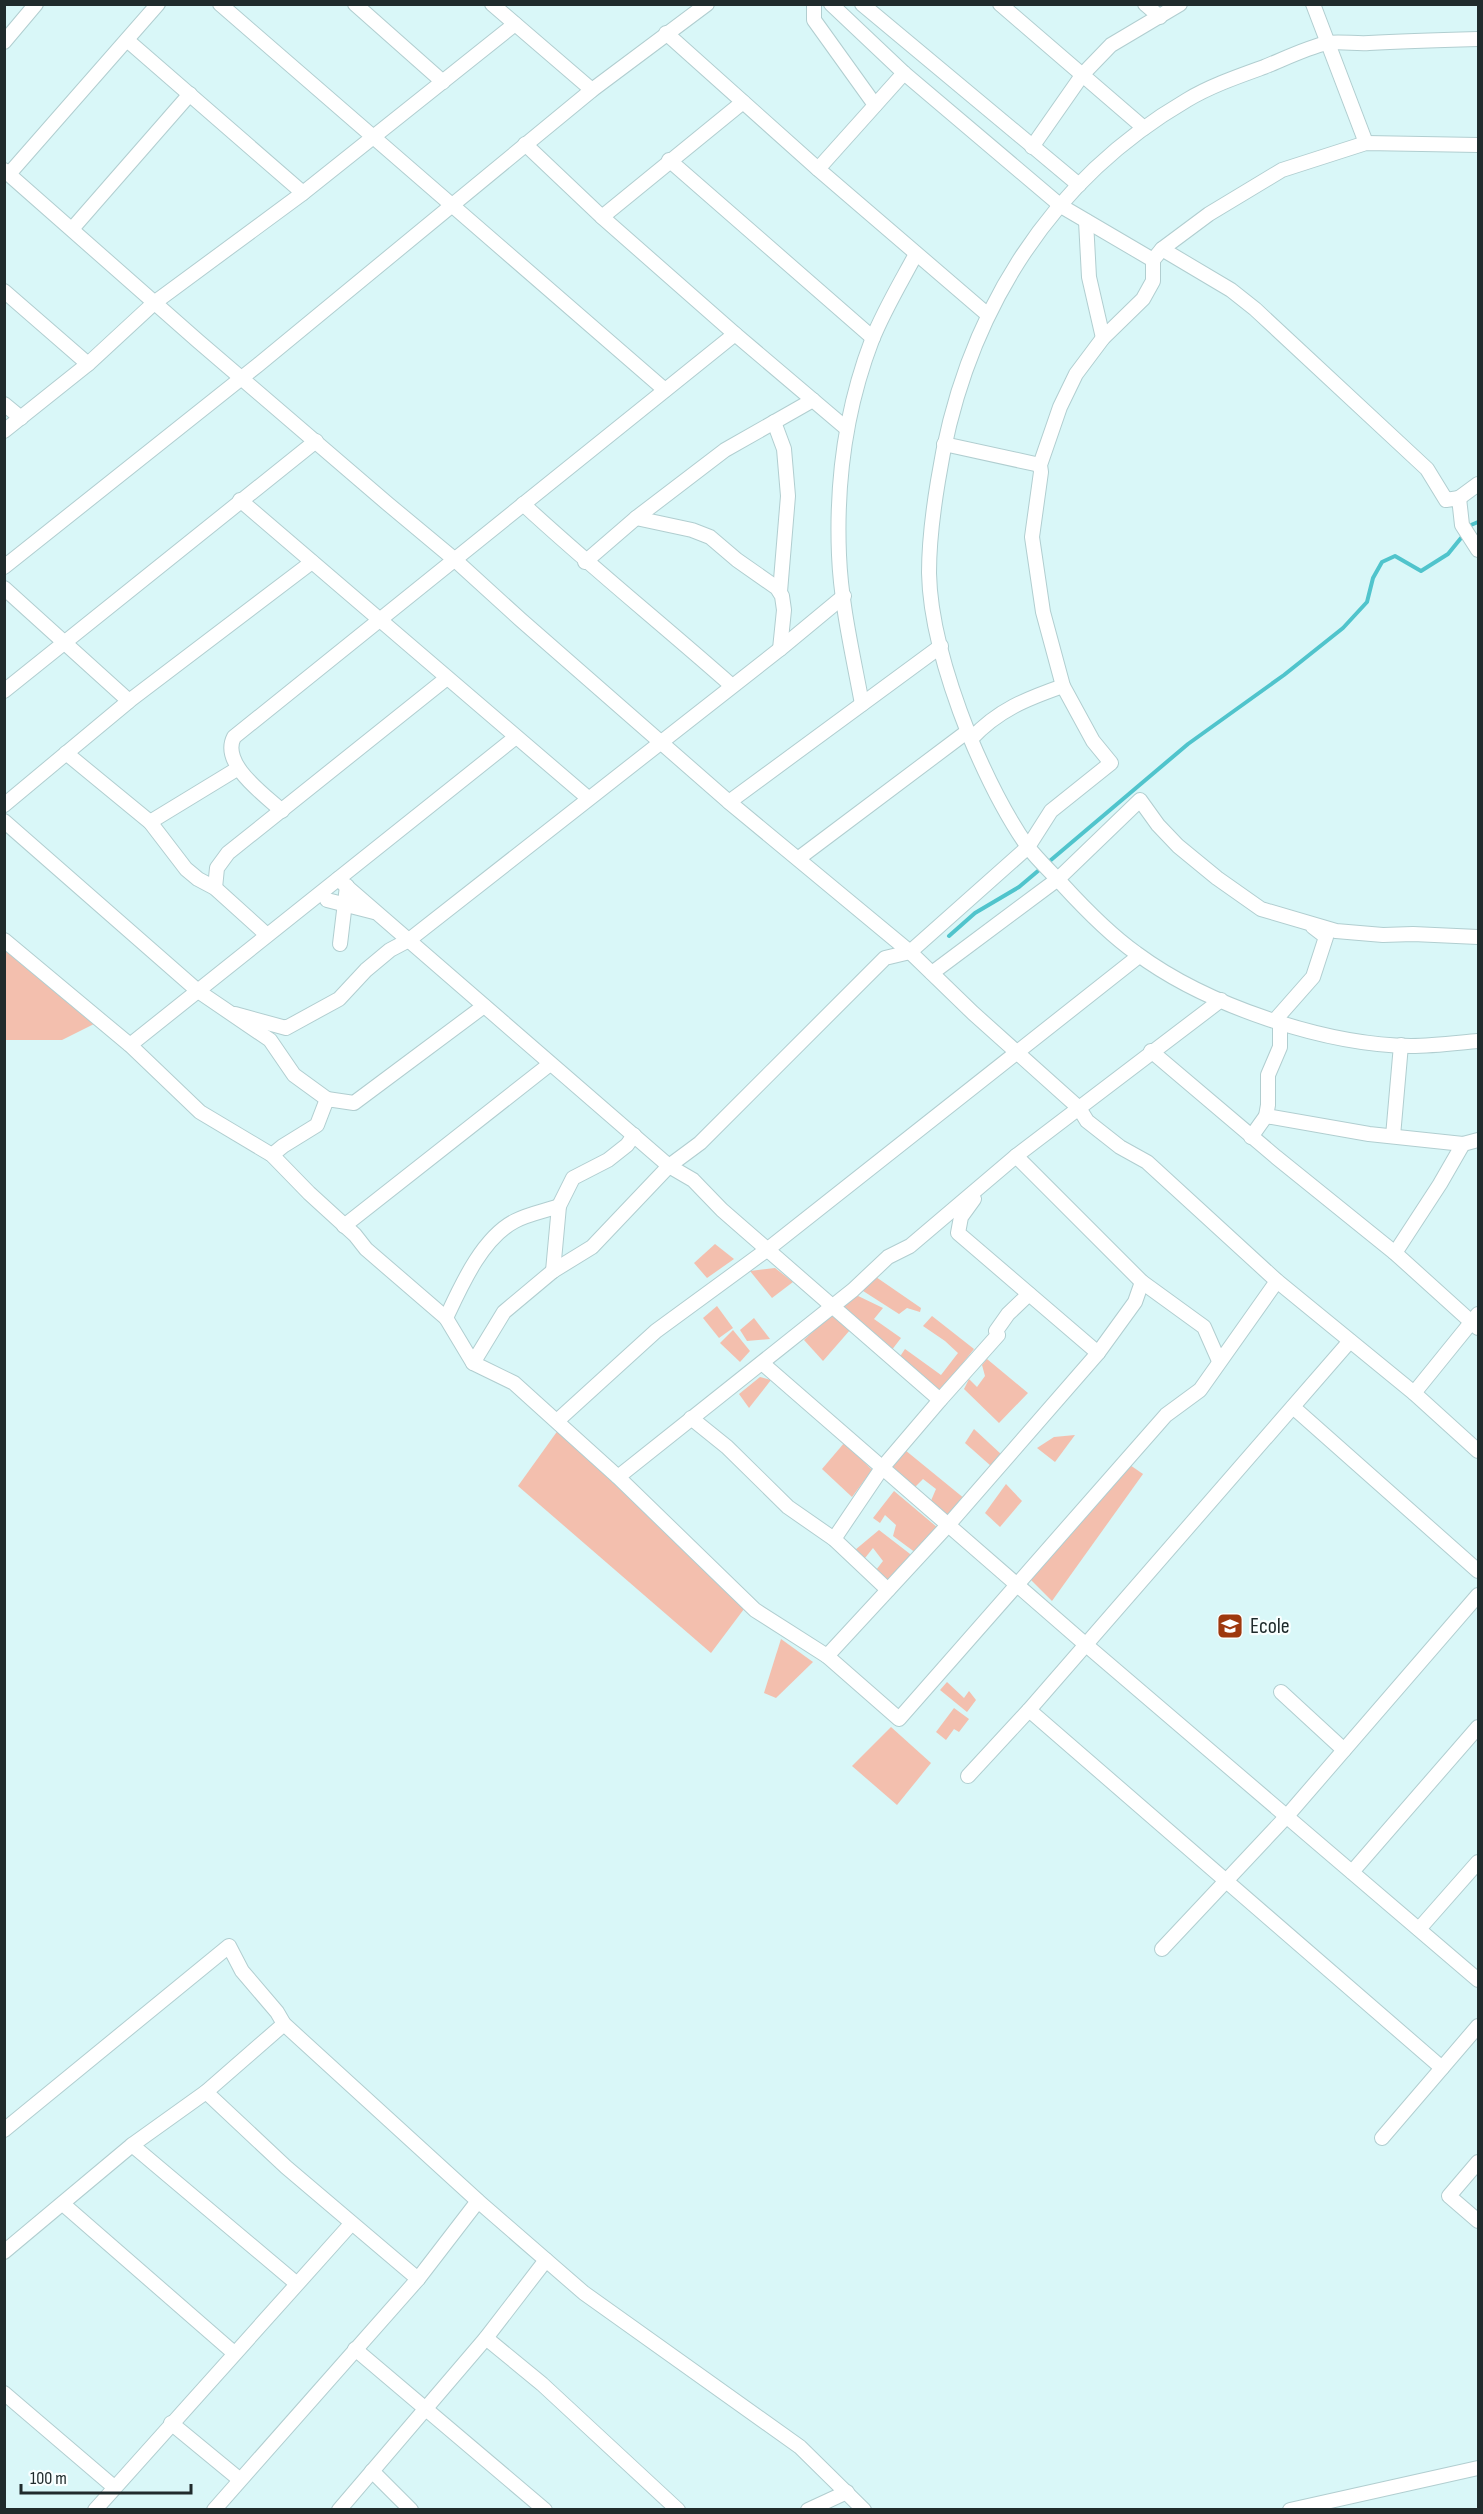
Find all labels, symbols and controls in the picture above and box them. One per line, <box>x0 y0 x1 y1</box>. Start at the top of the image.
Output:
school or university icon: Ecole <box>1215 1611 1245 1641</box>
place label: Ecole <box>1250 1613 1290 1640</box>
scale bar <box>21 2457 190 2495</box>
text: 100 m <box>30 2468 67 2489</box>

